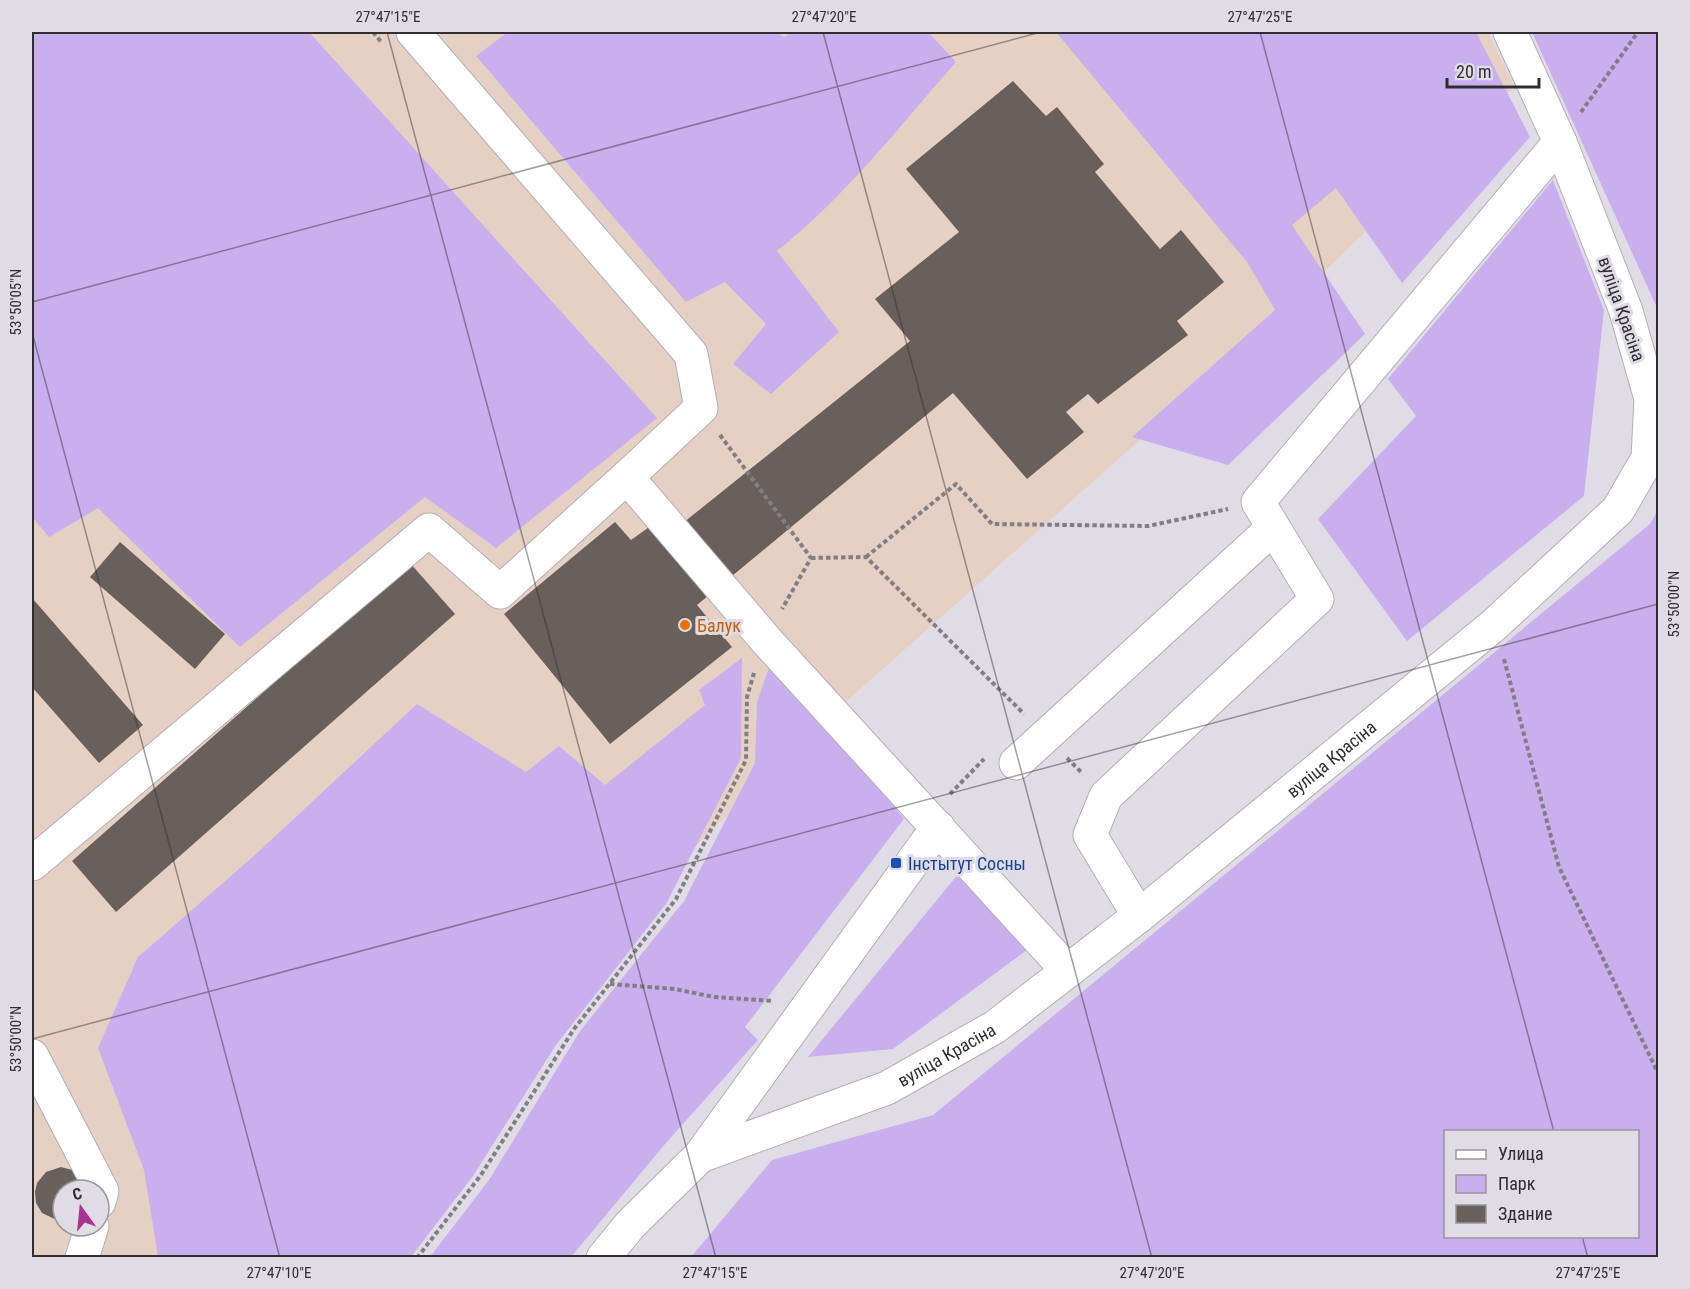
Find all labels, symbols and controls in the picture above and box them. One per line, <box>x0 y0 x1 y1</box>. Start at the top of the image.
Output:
text: 27°47'15"E <box>356 8 420 26</box>
text: 27°47'20"E <box>792 8 856 26</box>
text: 27°47'25"E <box>1228 8 1292 26</box>
scale bar <box>1447 51 1538 89</box>
text: 20 m <box>1456 61 1491 82</box>
street label: вуліца Красіна <box>1594 254 1650 364</box>
text: 53°50'05"N <box>7 269 25 335</box>
text: 53°50'00"N <box>1665 571 1683 637</box>
place label: Балук <box>697 615 741 636</box>
marker: Балук <box>678 618 692 632</box>
street label: вуліца Красіна <box>1282 716 1380 801</box>
place label: Інстытут Сосны <box>908 853 1026 874</box>
marker: Інстытут Сосны <box>889 856 903 870</box>
text: 53°50'00"N <box>7 1006 25 1072</box>
street label: вуліца Красіна <box>894 1018 999 1091</box>
legend <box>1444 1130 1639 1238</box>
text: Улица <box>1498 1143 1544 1164</box>
text: Парк <box>1498 1173 1536 1194</box>
north arrow <box>51 1178 111 1238</box>
text: С <box>70 1184 84 1204</box>
text: Здание <box>1498 1203 1552 1224</box>
text: 27°47'10"E <box>247 1264 311 1282</box>
text: 27°47'15"E <box>683 1264 747 1282</box>
text: 27°47'20"E <box>1120 1264 1184 1282</box>
text: 27°47'25"E <box>1556 1264 1620 1282</box>

